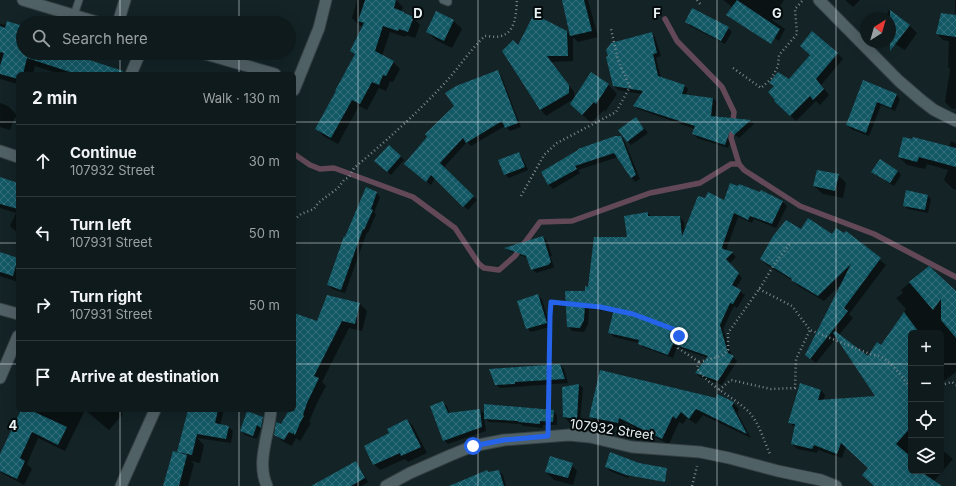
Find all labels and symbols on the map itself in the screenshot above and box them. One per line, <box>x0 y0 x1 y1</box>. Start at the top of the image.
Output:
text: D <box>413 5 423 21</box>
text: E <box>534 5 542 21</box>
text: F <box>653 5 661 21</box>
text: G <box>772 5 782 21</box>
north arrow <box>860 12 896 48</box>
route end <box>670 327 688 345</box>
street label: 107932 Street <box>569 415 655 443</box>
text: 4 <box>9 417 18 433</box>
route start <box>464 437 482 455</box>

